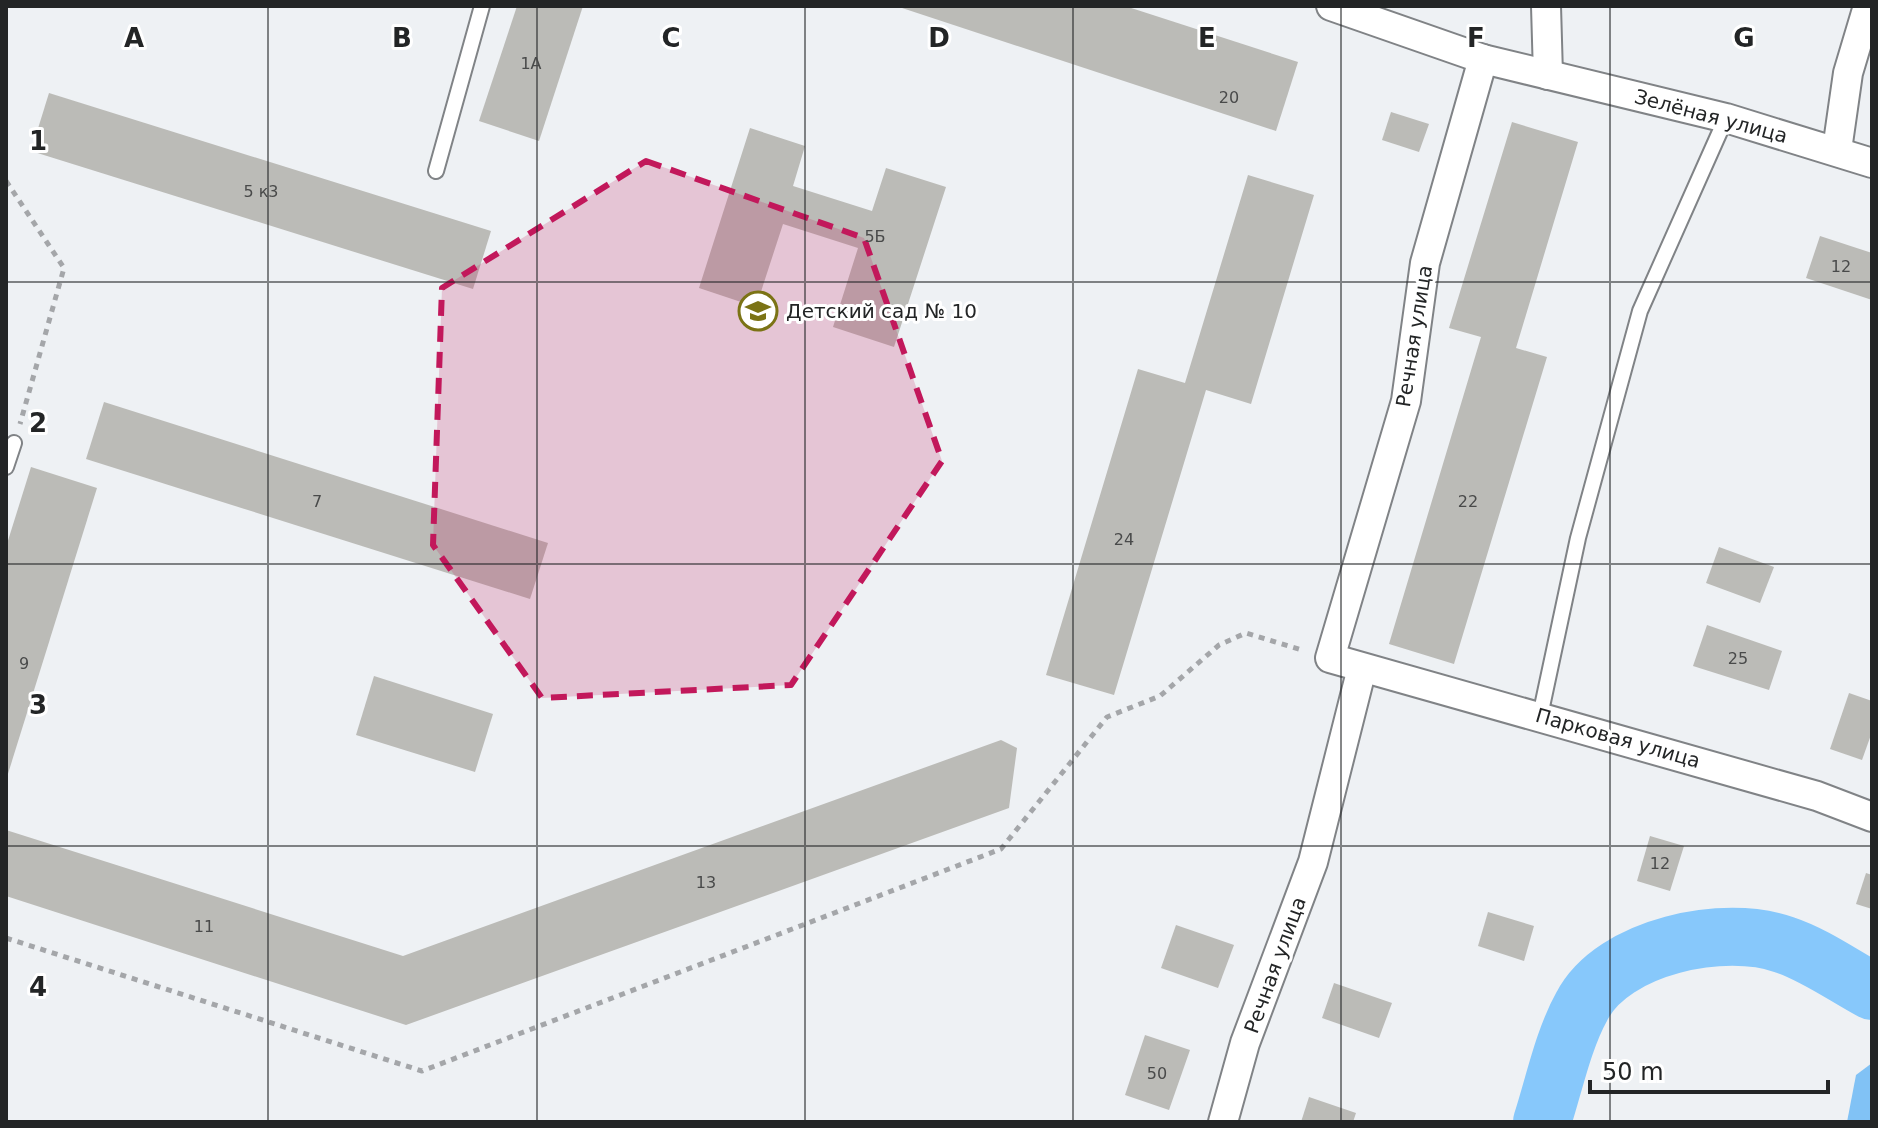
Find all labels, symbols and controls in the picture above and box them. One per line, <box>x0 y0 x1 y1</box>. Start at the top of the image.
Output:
text: A <box>124 23 144 53</box>
text: B <box>392 23 412 53</box>
text: C <box>661 23 681 53</box>
text: D <box>928 23 950 53</box>
text: E <box>1198 23 1216 53</box>
text: F <box>1467 23 1485 53</box>
text: G <box>1733 23 1755 53</box>
house number: 1А <box>520 54 542 73</box>
street label: Зелёная улица <box>1632 84 1790 148</box>
house number: 20 <box>1219 88 1239 107</box>
text: 1 <box>29 126 47 156</box>
house number: 5 к3 <box>243 182 279 201</box>
house number: 5Б <box>864 227 886 246</box>
house number: 12 <box>1831 257 1851 276</box>
street label: Речная улица <box>1391 263 1437 409</box>
school or university icon: Детский сад № 10 <box>737 290 779 332</box>
place label: Детский сад № 10 <box>786 299 977 323</box>
text: 2 <box>29 408 47 438</box>
house number: 7 <box>312 492 322 511</box>
house number: 22 <box>1458 492 1478 511</box>
house number: 24 <box>1114 530 1134 549</box>
house number: 25 <box>1728 649 1748 668</box>
house number: 9 <box>19 654 29 673</box>
text: 3 <box>29 690 47 720</box>
street label: Парковая улица <box>1533 703 1703 773</box>
house number: 12 <box>1650 854 1670 873</box>
house number: 13 <box>696 873 716 892</box>
street label: Речная улица <box>1239 894 1311 1036</box>
house number: 11 <box>194 917 214 936</box>
text: 4 <box>29 972 47 1002</box>
scale bar <box>1590 1044 1828 1094</box>
text: 50 m <box>1602 1058 1664 1086</box>
house number: 50 <box>1147 1064 1167 1083</box>

